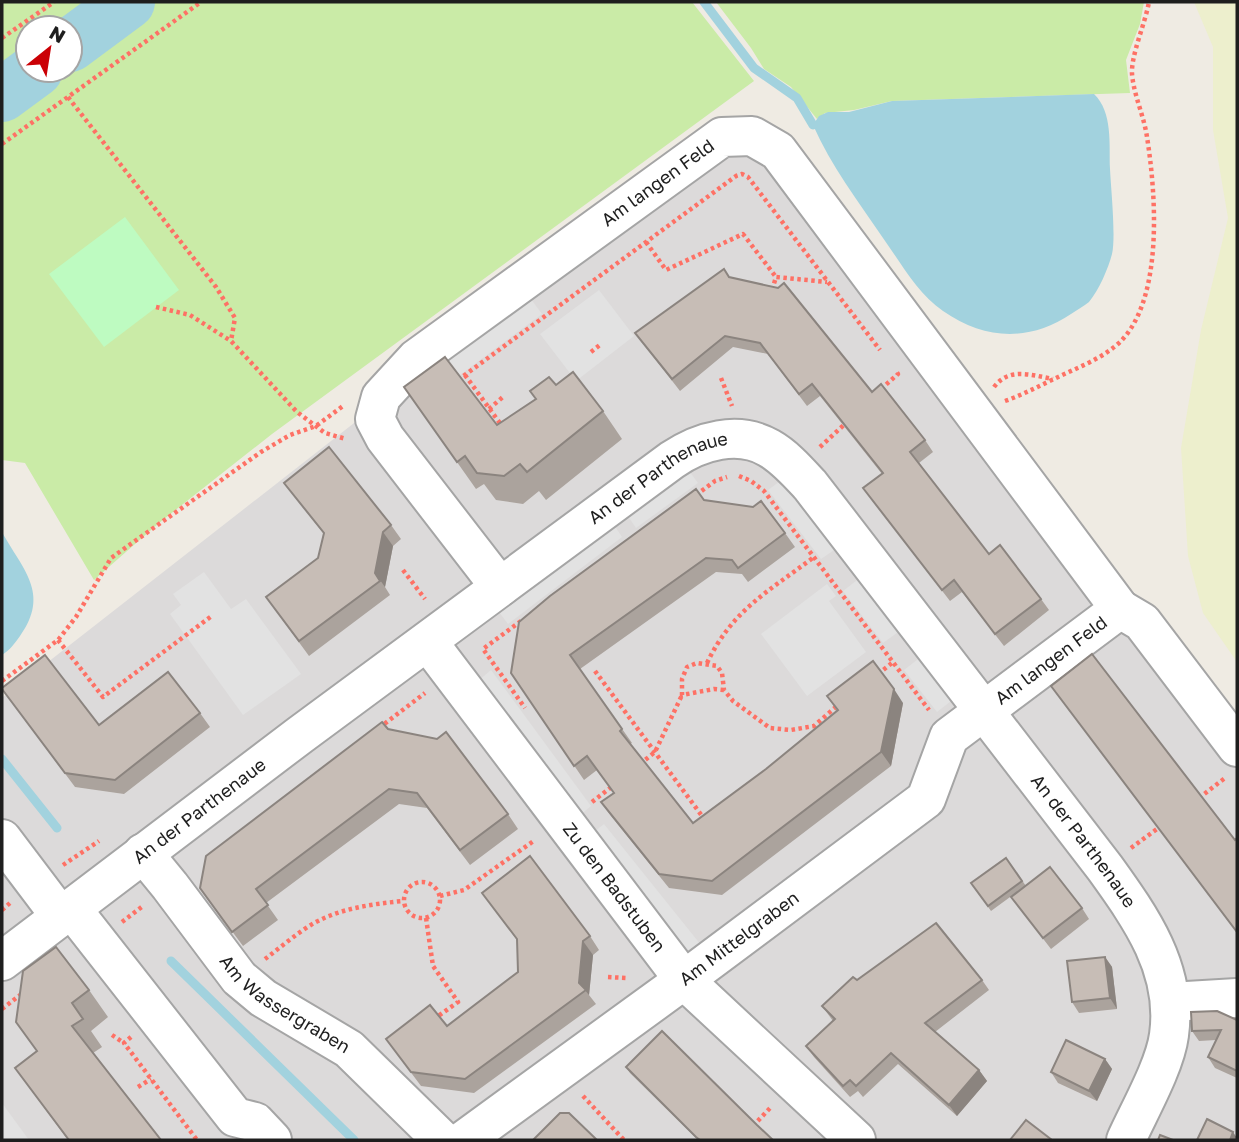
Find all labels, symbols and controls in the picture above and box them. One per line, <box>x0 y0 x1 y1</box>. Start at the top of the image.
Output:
north arrow <box>14 14 84 84</box>
text: N <box>46 20 70 47</box>
street label: Am langen Feld <box>597 134 718 231</box>
street label: An der Parthenaue <box>583 427 729 528</box>
street label: Am langen Feld <box>990 611 1111 709</box>
street label: An der Parthenaue <box>128 753 270 868</box>
street label: An der Parthenaue <box>1027 770 1141 911</box>
street label: Zu den Badstuben <box>559 818 671 956</box>
street label: Am Mittelgraben <box>674 886 803 990</box>
street label: Am Wassergraben <box>216 950 355 1057</box>

